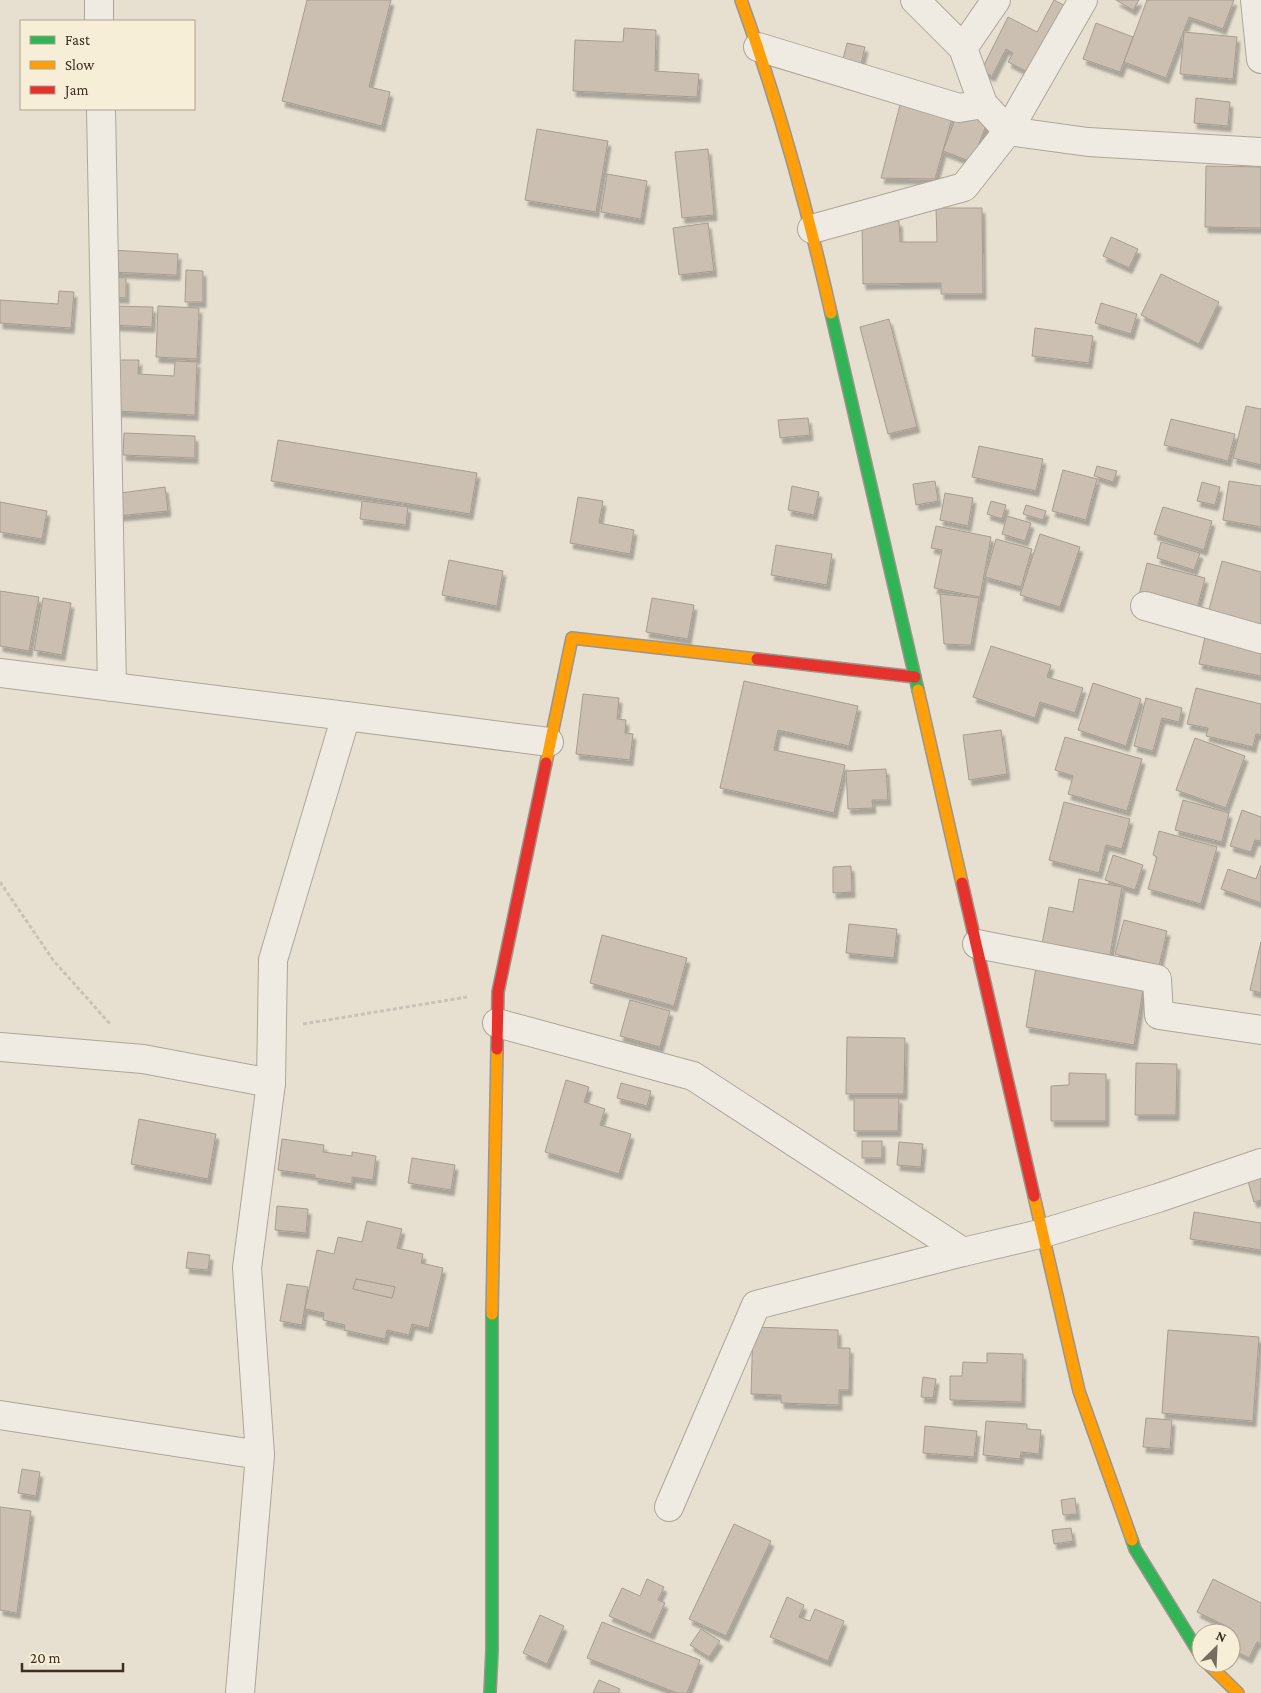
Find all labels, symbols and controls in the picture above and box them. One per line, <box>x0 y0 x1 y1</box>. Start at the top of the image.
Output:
legend <box>20 20 195 110</box>
text: Fast <box>65 32 91 48</box>
text: Slow <box>65 57 95 73</box>
text: Jam <box>63 82 88 99</box>
north arrow <box>1191 1623 1241 1673</box>
text: N <box>1214 1627 1229 1646</box>
scale bar <box>22 1640 124 1672</box>
text: 20 m <box>30 1650 61 1666</box>

